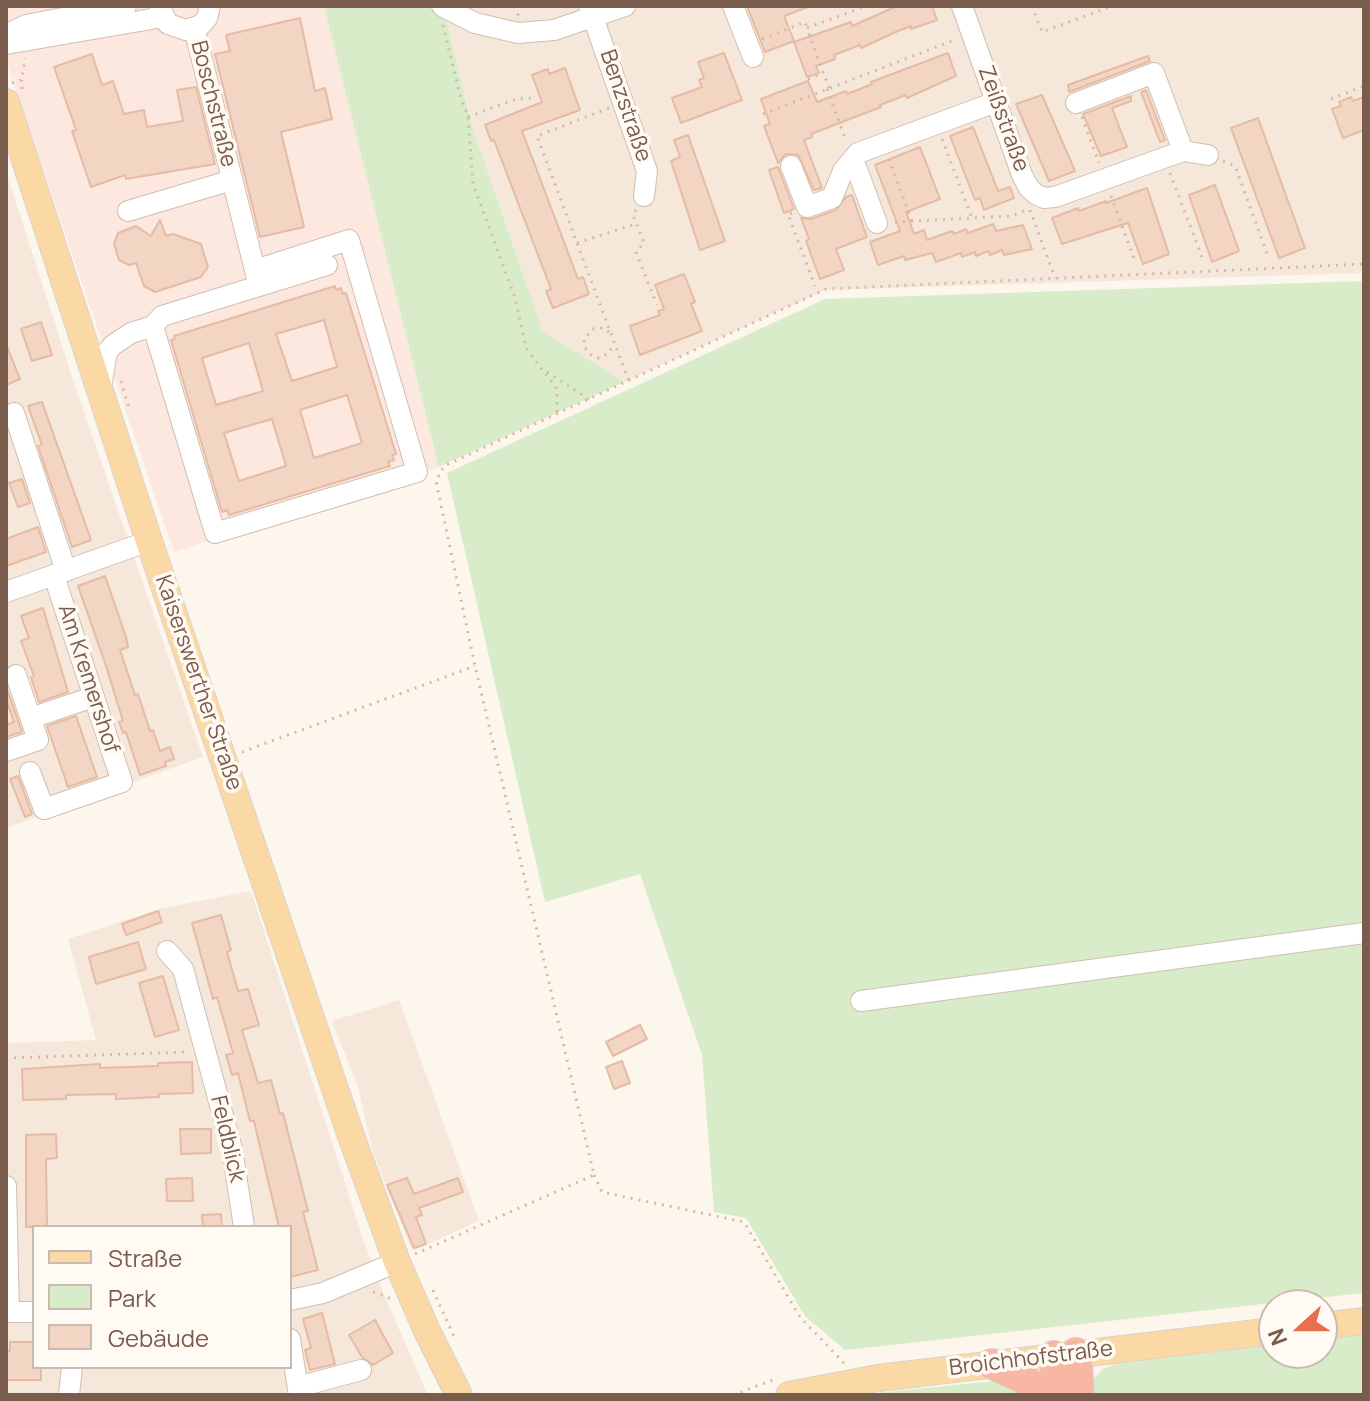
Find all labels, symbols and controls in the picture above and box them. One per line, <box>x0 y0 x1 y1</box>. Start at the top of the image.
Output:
street label: Boschstraße <box>185 38 241 170</box>
street label: Benzstraße <box>594 46 656 166</box>
street label: Zeißstraße <box>972 62 1034 176</box>
street label: Kaiserswerther Straße <box>149 572 247 794</box>
street label: Am Kremershof <box>52 601 124 757</box>
street label: Feldblick <box>204 1093 250 1185</box>
legend <box>32 1225 292 1369</box>
text: Straße <box>108 1241 182 1274</box>
text: Park <box>108 1281 156 1314</box>
north arrow <box>1258 1289 1338 1369</box>
text: Gebäude <box>108 1321 209 1354</box>
text: N <box>1261 1324 1294 1350</box>
street label: Broichhofstraße <box>948 1336 1114 1382</box>

